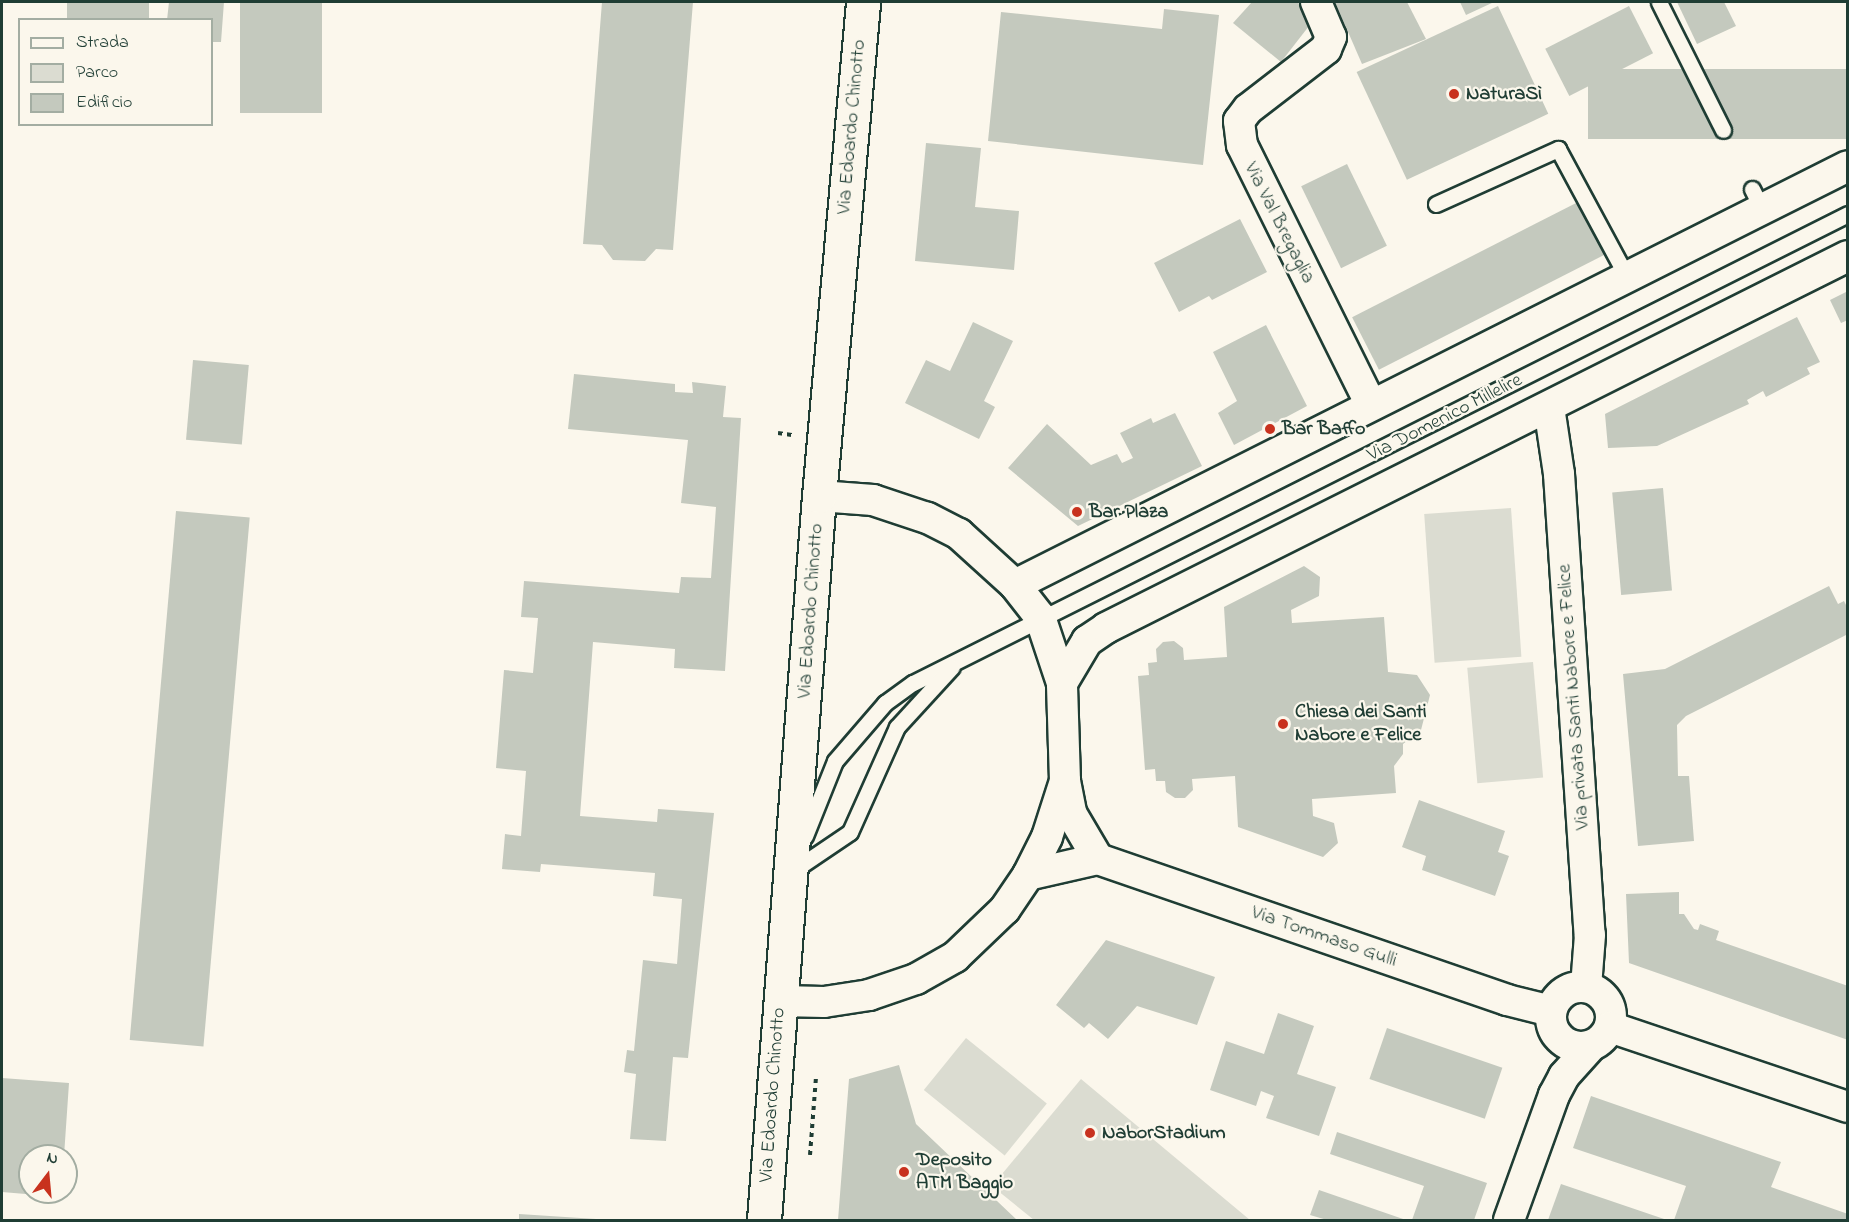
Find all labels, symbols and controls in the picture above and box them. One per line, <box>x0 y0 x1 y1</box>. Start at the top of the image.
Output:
legend <box>18 18 213 126</box>
text: Strada <box>76 30 129 56</box>
street label: Via Edoardo Chinotto <box>832 39 872 215</box>
text: Parco <box>76 60 118 86</box>
place label: NaturaSì <box>1466 82 1542 106</box>
marker: NaturaSì <box>1447 87 1461 101</box>
text: Edificio <box>76 90 132 116</box>
street label: Via Val Bregaglia <box>1238 158 1320 288</box>
street label: Via Domenico Millelire <box>1364 369 1526 467</box>
place label: Bar Baffo <box>1282 417 1365 441</box>
marker: Bar Baffo <box>1263 422 1277 436</box>
place label: Bar Plaza <box>1089 500 1168 524</box>
marker: Bar Plaza <box>1070 505 1084 519</box>
street label: Via Edoardo Chinotto <box>793 523 829 699</box>
street label: Via privata Santi Nabore e Felice <box>1553 563 1595 831</box>
place label: Chiesa dei Santi Nabore e Felice <box>1295 700 1427 747</box>
marker: Chiesa dei Santi Nabore e Felice <box>1276 717 1290 731</box>
street label: Via Tommaso Gulli <box>1248 901 1400 973</box>
street label: Via Edoardo Chinotto <box>755 1007 791 1183</box>
place label: NaborStadium <box>1102 1121 1226 1145</box>
marker: NaborStadium <box>1083 1126 1097 1140</box>
north arrow <box>18 1144 78 1204</box>
text: N <box>44 1146 61 1172</box>
place label: Deposito ATM Baggio <box>916 1148 1013 1195</box>
marker: Deposito ATM Baggio <box>897 1165 911 1179</box>

